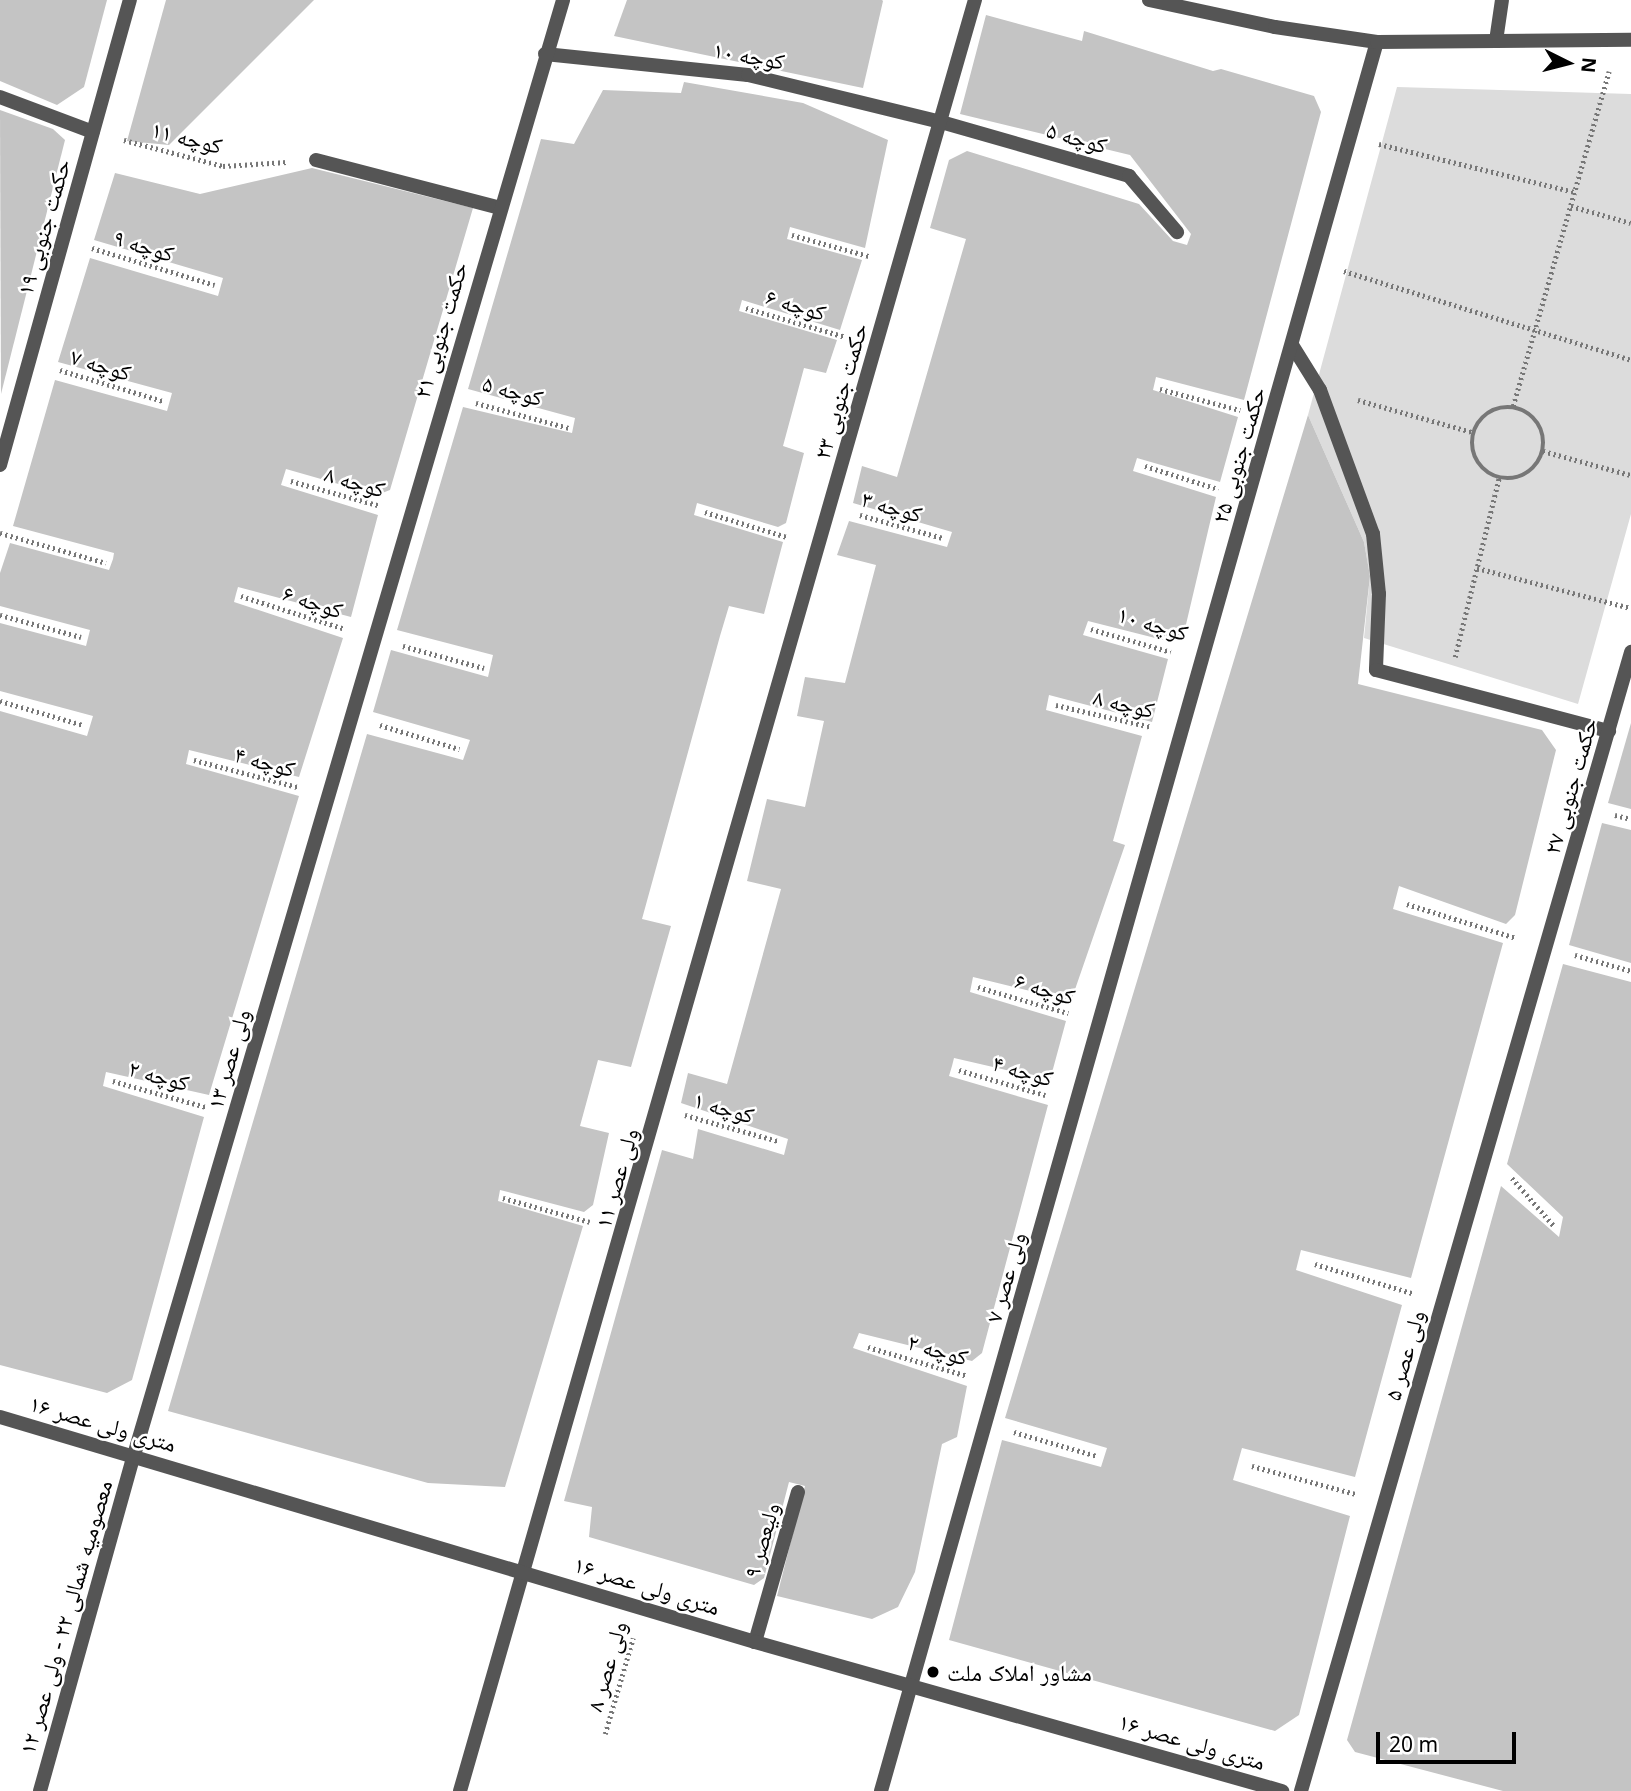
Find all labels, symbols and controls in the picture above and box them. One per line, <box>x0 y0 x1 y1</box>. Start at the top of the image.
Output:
north arrow <box>1533 28 1603 98</box>
street label: کوچه ۱۰ <box>711 35 787 75</box>
text: N <box>1575 56 1603 74</box>
street label: کوچه ۱۱ <box>149 115 225 159</box>
street label: کوچه ۵ <box>1044 115 1110 159</box>
street label: حکمت جنوبی ۱۹ <box>10 156 76 298</box>
street label: کوچه ۹ <box>110 223 178 267</box>
street label: حکمت جنوبی ۲۱ <box>407 259 473 401</box>
street label: کوچه ۶ <box>762 282 830 326</box>
street label: حکمت جنوبی ۲۳ <box>807 320 873 462</box>
street label: کوچه ۷ <box>67 342 135 386</box>
street label: کوچه ۵ <box>480 369 546 411</box>
street label: حکمت جنوبی ۲۵ <box>1205 384 1271 526</box>
street label: کوچه ۸ <box>322 459 388 503</box>
street label: کوچه ۳ <box>859 484 925 528</box>
street label: کوچه ۶ <box>279 578 347 624</box>
street label: کوچه ۱۰ <box>1115 600 1191 646</box>
street label: کوچه ۸ <box>1091 683 1157 723</box>
street label: حکمت جنوبی ۲۷ <box>1537 715 1603 857</box>
street label: کوچه ۴ <box>232 740 298 782</box>
street label: کوچه ۶ <box>1011 966 1079 1010</box>
street label: ولی عصر ۱۳ <box>201 1006 255 1112</box>
street label: کوچه ۴ <box>990 1048 1056 1092</box>
street label: کوچه ۲ <box>126 1054 192 1096</box>
street label: کوچه ۱ <box>691 1085 757 1129</box>
street label: ولی عصر ۱۱ <box>589 1125 643 1231</box>
street label: ولی عصر ۷ <box>979 1229 1031 1325</box>
street label: ولی عصر ۵ <box>1378 1307 1430 1403</box>
street label: کوچه ۲ <box>905 1327 971 1371</box>
street label: ۱۶ متری ولی عصر <box>27 1389 179 1457</box>
street label: معصومیه شمالی ۲۲ - ولی عصر ۱۲ <box>13 1477 117 1757</box>
street label: ولیعصر ۹ <box>737 1499 785 1581</box>
street label: ۱۶ متری ولی عصر <box>571 1550 723 1620</box>
street label: ولی عصر ۸ <box>580 1618 632 1714</box>
place label: مشاور املاک ملت <box>947 1658 1092 1686</box>
marker: مشاور املاک ملت <box>925 1664 941 1680</box>
street label: ۱۶ متری ولی عصر <box>1116 1707 1268 1775</box>
scale bar <box>1379 1718 1519 1762</box>
text: 20 m <box>1389 1730 1438 1758</box>

